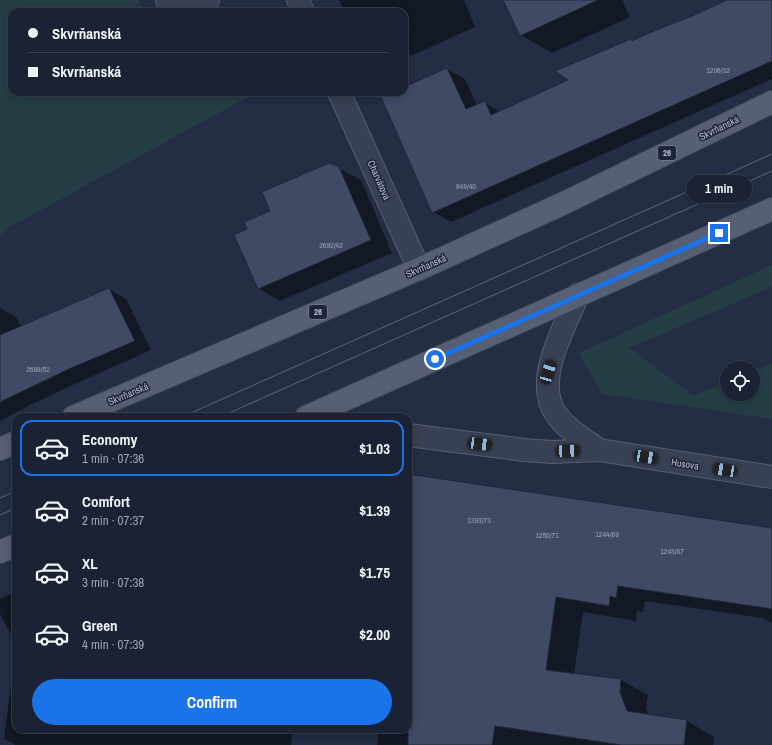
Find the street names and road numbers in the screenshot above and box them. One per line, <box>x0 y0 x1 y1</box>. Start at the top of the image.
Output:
street label: Skvrňanská <box>697 113 741 143</box>
road number: 26 <box>658 146 676 160</box>
street label: Charvátova <box>365 158 394 202</box>
street label: Skvrňanská <box>404 251 449 281</box>
road number: 26 <box>309 305 327 319</box>
street label: Skvrňanská <box>106 379 151 408</box>
street label: Husova <box>670 455 700 473</box>

